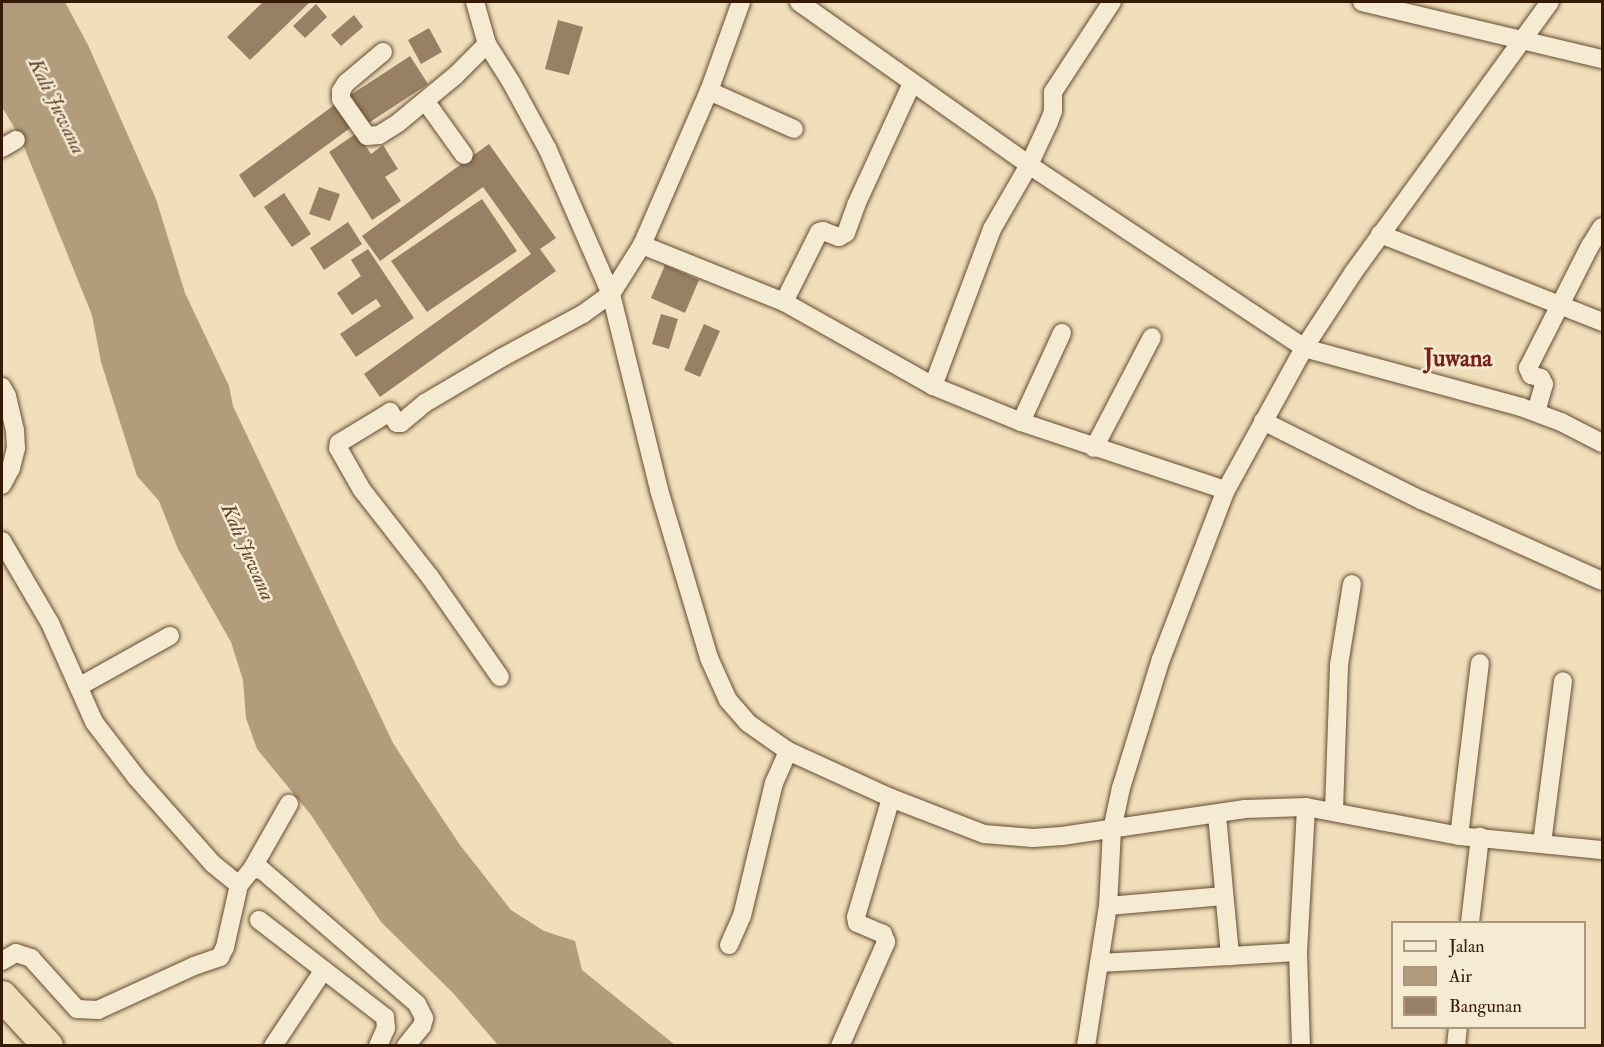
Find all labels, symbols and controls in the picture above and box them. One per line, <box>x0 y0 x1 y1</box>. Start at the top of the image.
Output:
water label: Kali Juwana <box>23 54 91 158</box>
district label: Juwana <box>1424 345 1492 373</box>
water label: Kali Juwana <box>216 500 280 604</box>
legend <box>1391 921 1586 1029</box>
text: Jalan <box>1449 935 1485 958</box>
text: Air <box>1449 965 1472 988</box>
text: Bangunan <box>1449 995 1522 1018</box>

